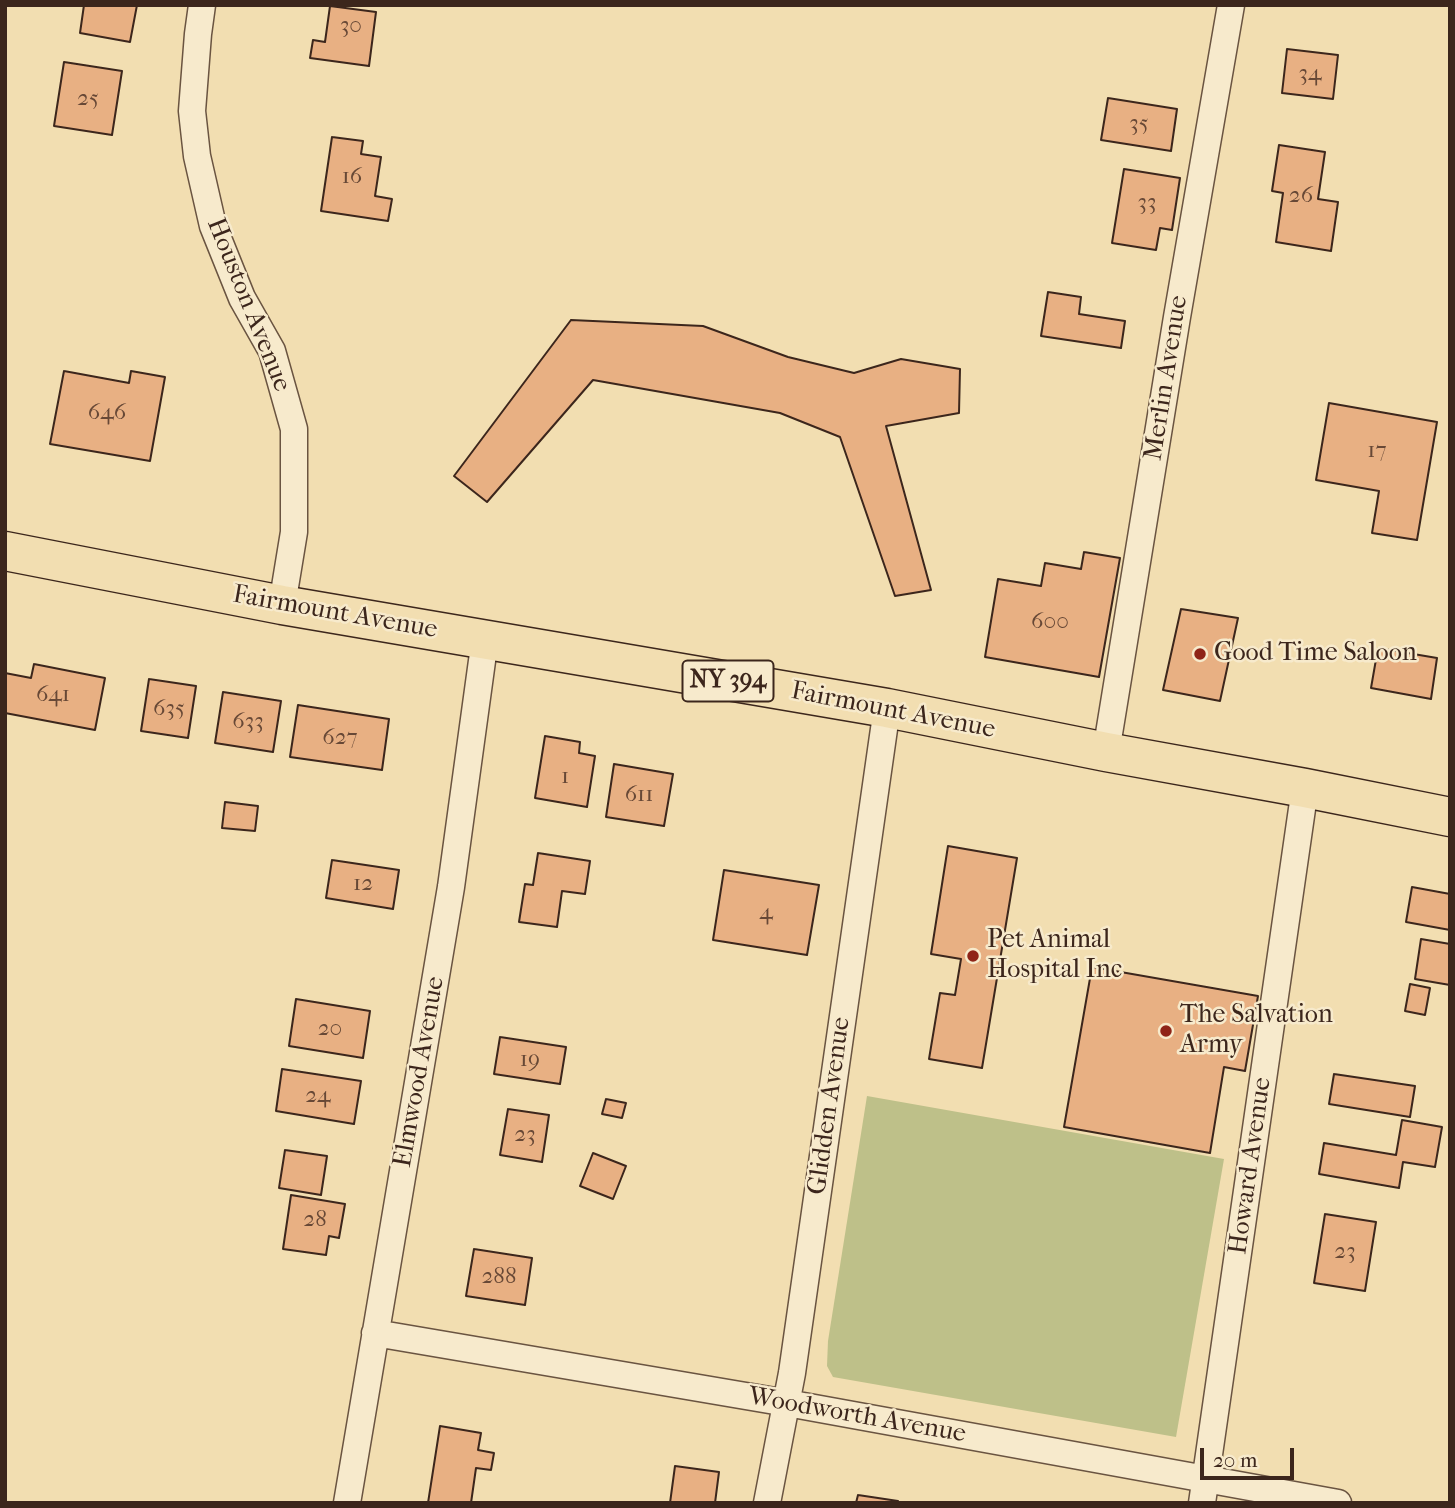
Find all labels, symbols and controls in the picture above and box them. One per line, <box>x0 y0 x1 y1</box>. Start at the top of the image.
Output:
house number: 30 <box>340 12 362 40</box>
house number: 34 <box>1298 60 1322 88</box>
house number: 25 <box>77 85 99 113</box>
house number: 35 <box>1129 110 1149 138</box>
house number: 16 <box>342 163 362 191</box>
house number: 26 <box>1289 182 1313 210</box>
house number: 33 <box>1138 189 1156 217</box>
street label: Houston Avenue <box>199 214 297 396</box>
street label: Merlin Avenue <box>1139 293 1195 463</box>
house number: 646 <box>88 399 126 427</box>
house number: 17 <box>1367 437 1387 465</box>
street label: Fairmount Avenue <box>230 580 440 646</box>
house number: 600 <box>1031 608 1069 636</box>
place label: Good Time Saloon <box>1214 638 1417 670</box>
marker: Good Time Saloon <box>1192 646 1208 662</box>
road number: NY 394 <box>682 660 774 702</box>
street label: Fairmount Avenue <box>788 676 998 746</box>
house number: 641 <box>36 681 70 709</box>
house number: 635 <box>153 695 185 723</box>
house number: 633 <box>232 708 264 736</box>
house number: 627 <box>322 724 358 752</box>
house number: 1 <box>561 763 569 791</box>
house number: 611 <box>625 781 653 809</box>
house number: 12 <box>353 870 373 898</box>
house number: 4 <box>759 899 773 927</box>
place label: Pet Animal Hospital Inc <box>987 925 1122 986</box>
marker: Pet Animal Hospital Inc <box>965 948 981 964</box>
street label: Elmwood Avenue <box>388 974 452 1170</box>
place label: The Salvation Army <box>1180 1000 1333 1062</box>
house number: 20 <box>318 1015 342 1043</box>
street label: Glidden Avenue <box>802 1015 858 1197</box>
marker: The Salvation Army <box>1158 1023 1174 1039</box>
house number: 19 <box>520 1046 540 1074</box>
street label: Howard Avenue <box>1223 1076 1279 1256</box>
house number: 24 <box>305 1082 331 1110</box>
house number: 23 <box>514 1121 536 1149</box>
house number: 28 <box>303 1206 327 1234</box>
house number: 23 <box>1334 1238 1356 1266</box>
house number: 288 <box>482 1263 516 1291</box>
street label: Woodworth Avenue <box>746 1381 968 1451</box>
scale bar <box>1203 1434 1298 1478</box>
text: 20 m <box>1213 1448 1257 1472</box>

